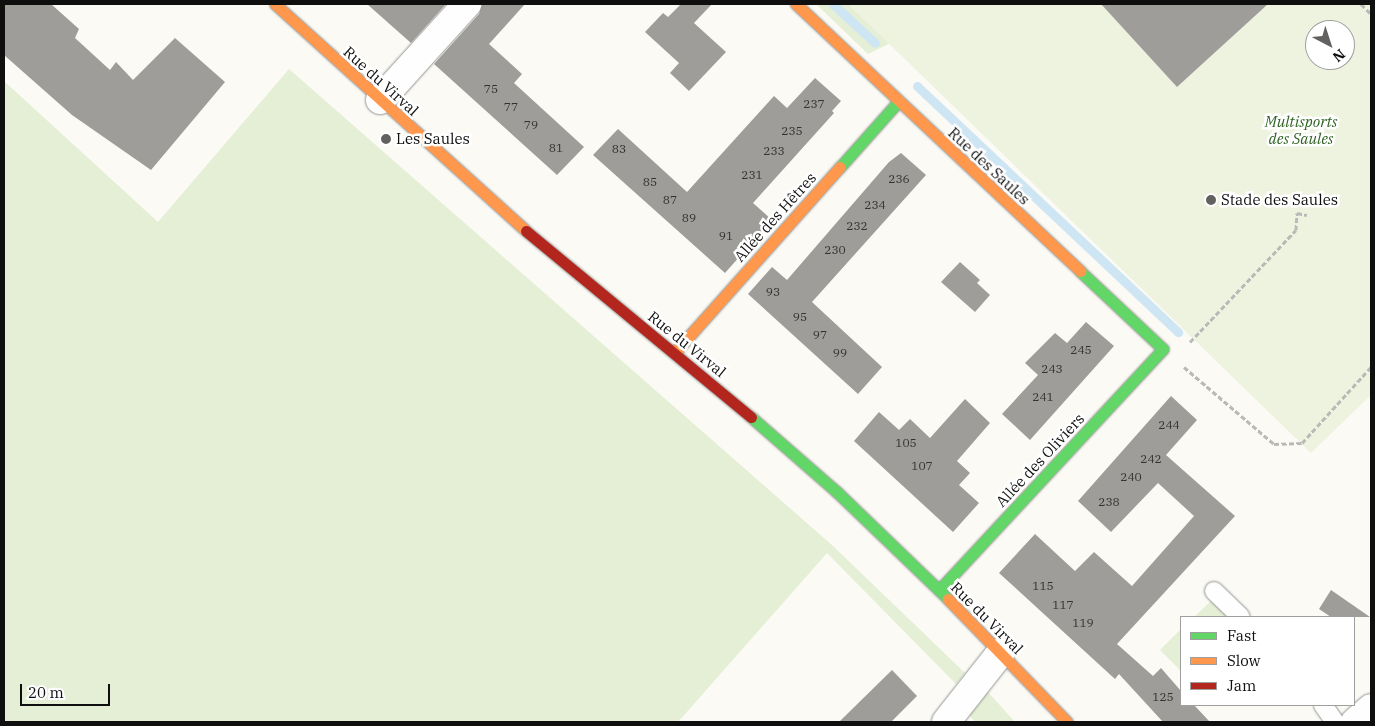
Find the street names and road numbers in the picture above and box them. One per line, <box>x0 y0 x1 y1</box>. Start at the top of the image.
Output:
street label: Rue du Virval <box>340 43 422 119</box>
street label: Rue des Saules <box>945 124 1033 208</box>
street label: Allée des Hêtres <box>730 169 820 265</box>
street label: Rue du Virval <box>645 307 729 381</box>
street label: Allée des Oliviers <box>992 409 1088 511</box>
street label: Rue du Virval <box>947 578 1027 658</box>

